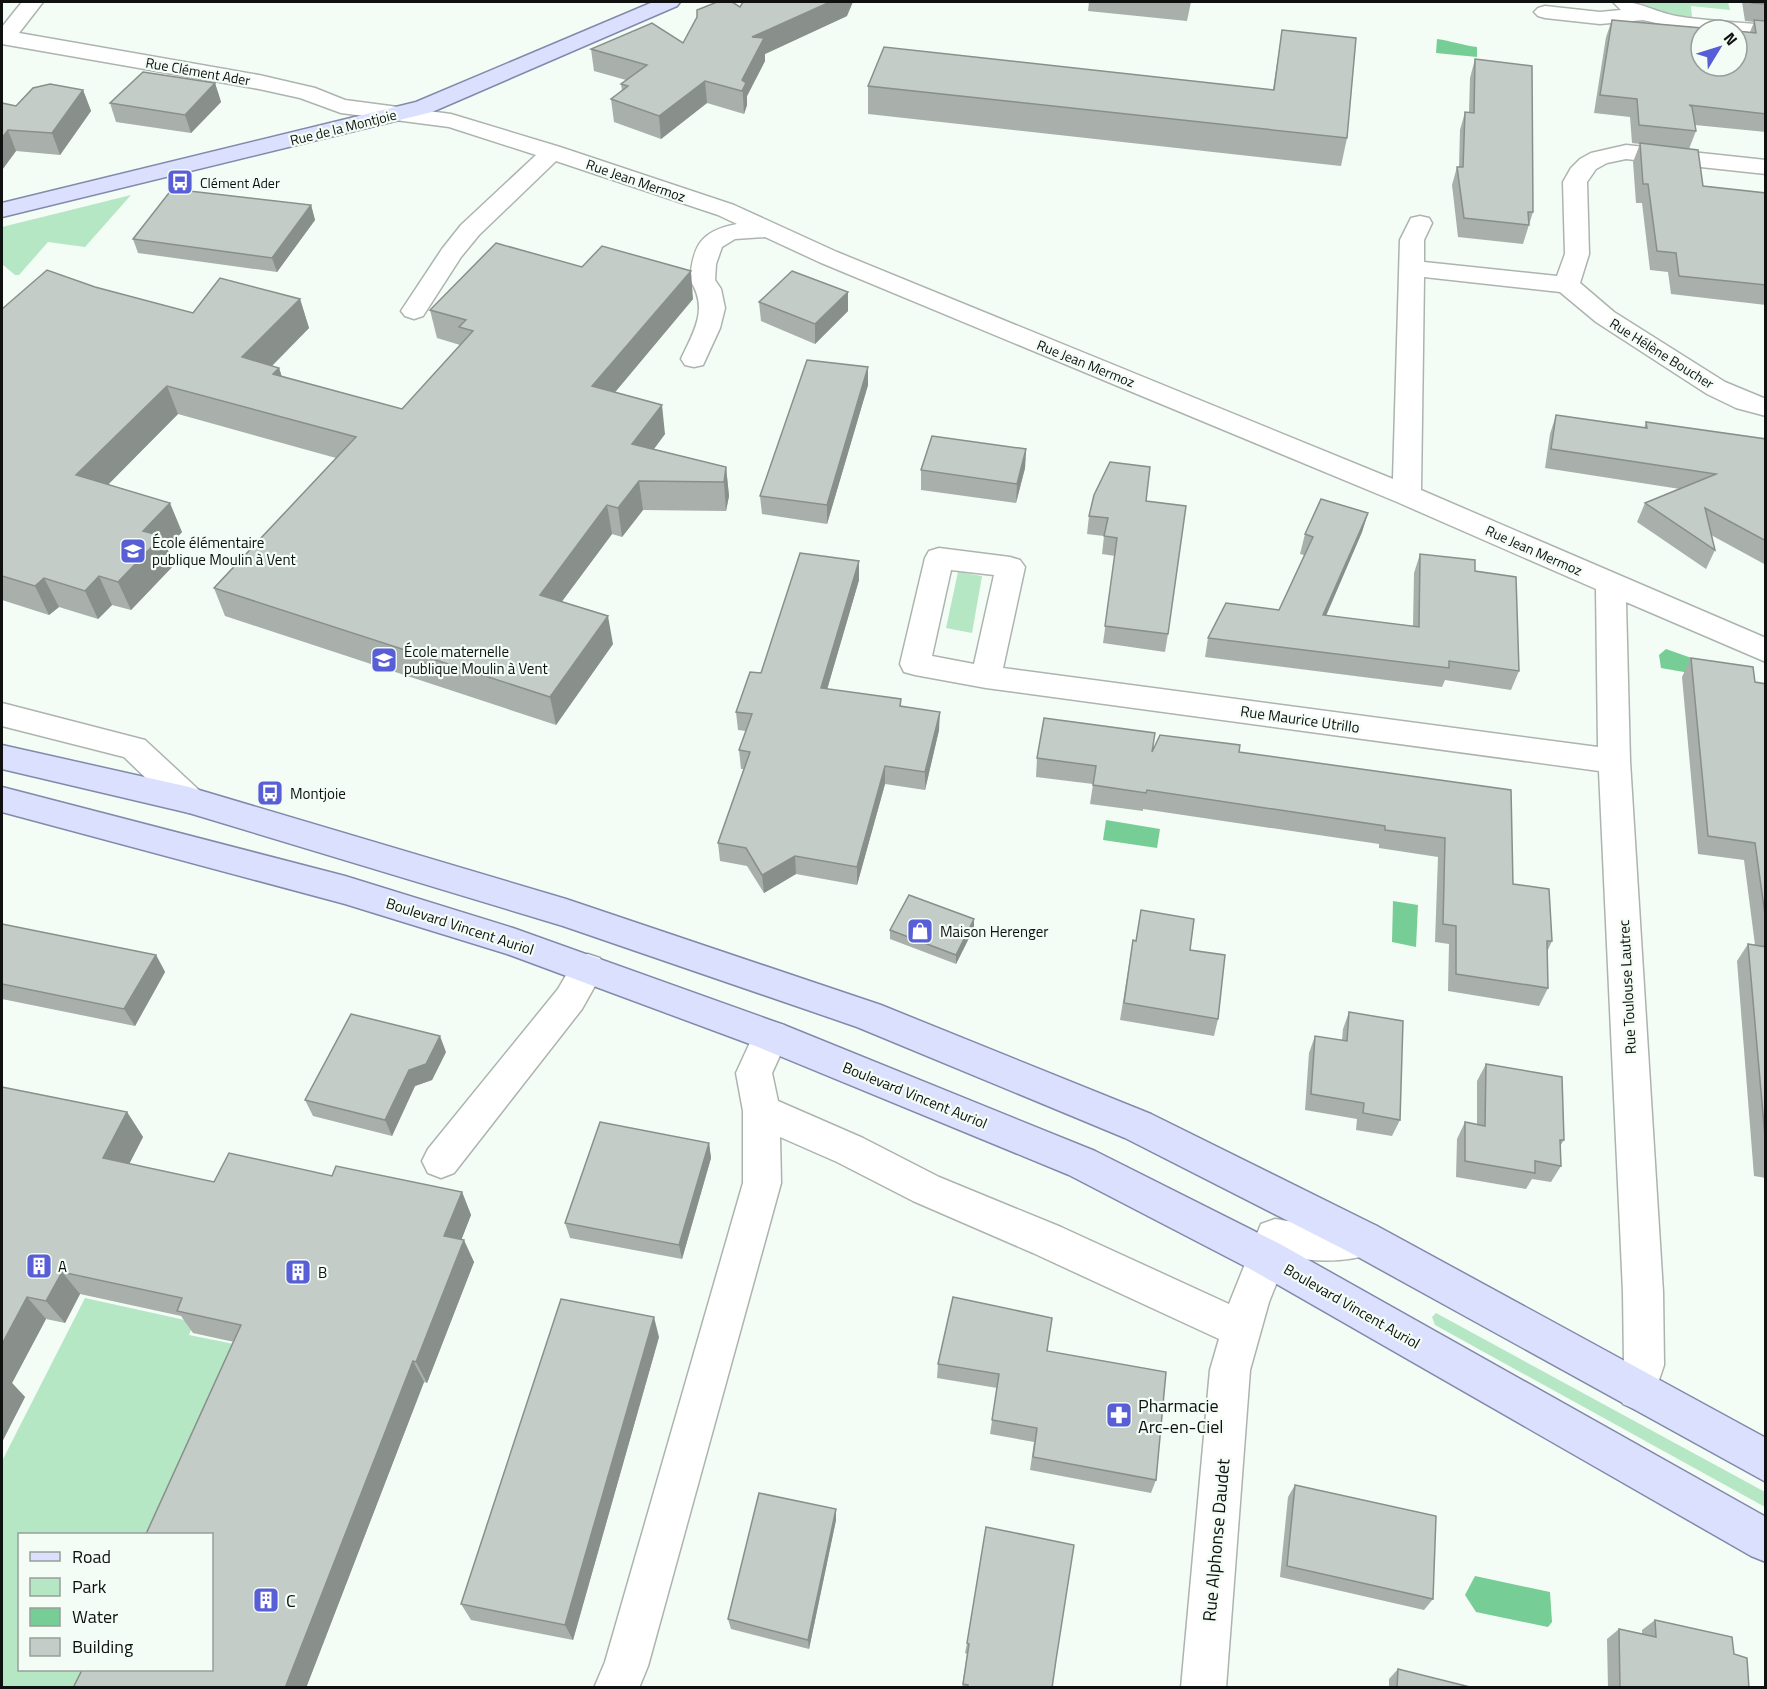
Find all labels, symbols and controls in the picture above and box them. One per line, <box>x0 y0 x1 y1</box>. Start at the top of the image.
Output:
north arrow <box>1689 18 1749 78</box>
text: N <box>1718 27 1744 51</box>
street label: Rue Clément Ader <box>144 51 252 91</box>
street label: Rue de la Montjoie <box>288 104 398 150</box>
street label: Rue Jean Mermoz <box>583 153 689 207</box>
bus stop icon: Clément Ader <box>165 167 195 197</box>
place label: Clément Ader <box>200 172 280 193</box>
street label: Rue Hélène Boucher <box>1606 312 1718 394</box>
street label: Rue Jean Mermoz <box>1034 334 1138 392</box>
street label: Rue Jean Mermoz <box>1482 519 1586 581</box>
place label: École élémentaire publique Moulin à Vent <box>152 531 296 571</box>
school or university icon: École élémentaire publique Moulin à Vent <box>118 536 148 566</box>
place label: École maternelle publique Moulin à Vent <box>404 640 548 680</box>
school or university icon: École maternelle publique Moulin à Vent <box>369 645 399 675</box>
street label: Rue Maurice Utrillo <box>1239 699 1361 739</box>
bus stop icon: Montjoie <box>255 778 285 808</box>
place label: Montjoie <box>290 782 346 805</box>
street label: Boulevard Vincent Auriol <box>383 891 537 961</box>
shop icon: Maison Herenger <box>905 916 935 946</box>
street label: Rue Toulouse Lautrec <box>1612 919 1642 1055</box>
place label: Maison Herenger <box>940 920 1048 943</box>
street label: Boulevard Vincent Auriol <box>839 1055 991 1135</box>
building icon: A <box>24 1251 54 1281</box>
place label: A <box>58 1255 67 1278</box>
building icon: B <box>283 1257 313 1287</box>
street label: Boulevard Vincent Auriol <box>1279 1257 1425 1355</box>
place label: B <box>318 1261 327 1284</box>
place label: Pharmacie Arc-en-Ciel <box>1138 1392 1223 1440</box>
pharmacy icon: Pharmacie Arc-en-Ciel <box>1104 1400 1134 1430</box>
street label: Rue Alphonse Daudet <box>1195 1457 1237 1623</box>
legend <box>18 1533 213 1671</box>
text: Road <box>72 1543 111 1570</box>
text: Park <box>72 1573 107 1600</box>
building icon: C <box>251 1585 281 1615</box>
place label: C <box>286 1587 296 1614</box>
text: Water <box>72 1603 118 1630</box>
text: Building <box>72 1633 133 1660</box>

